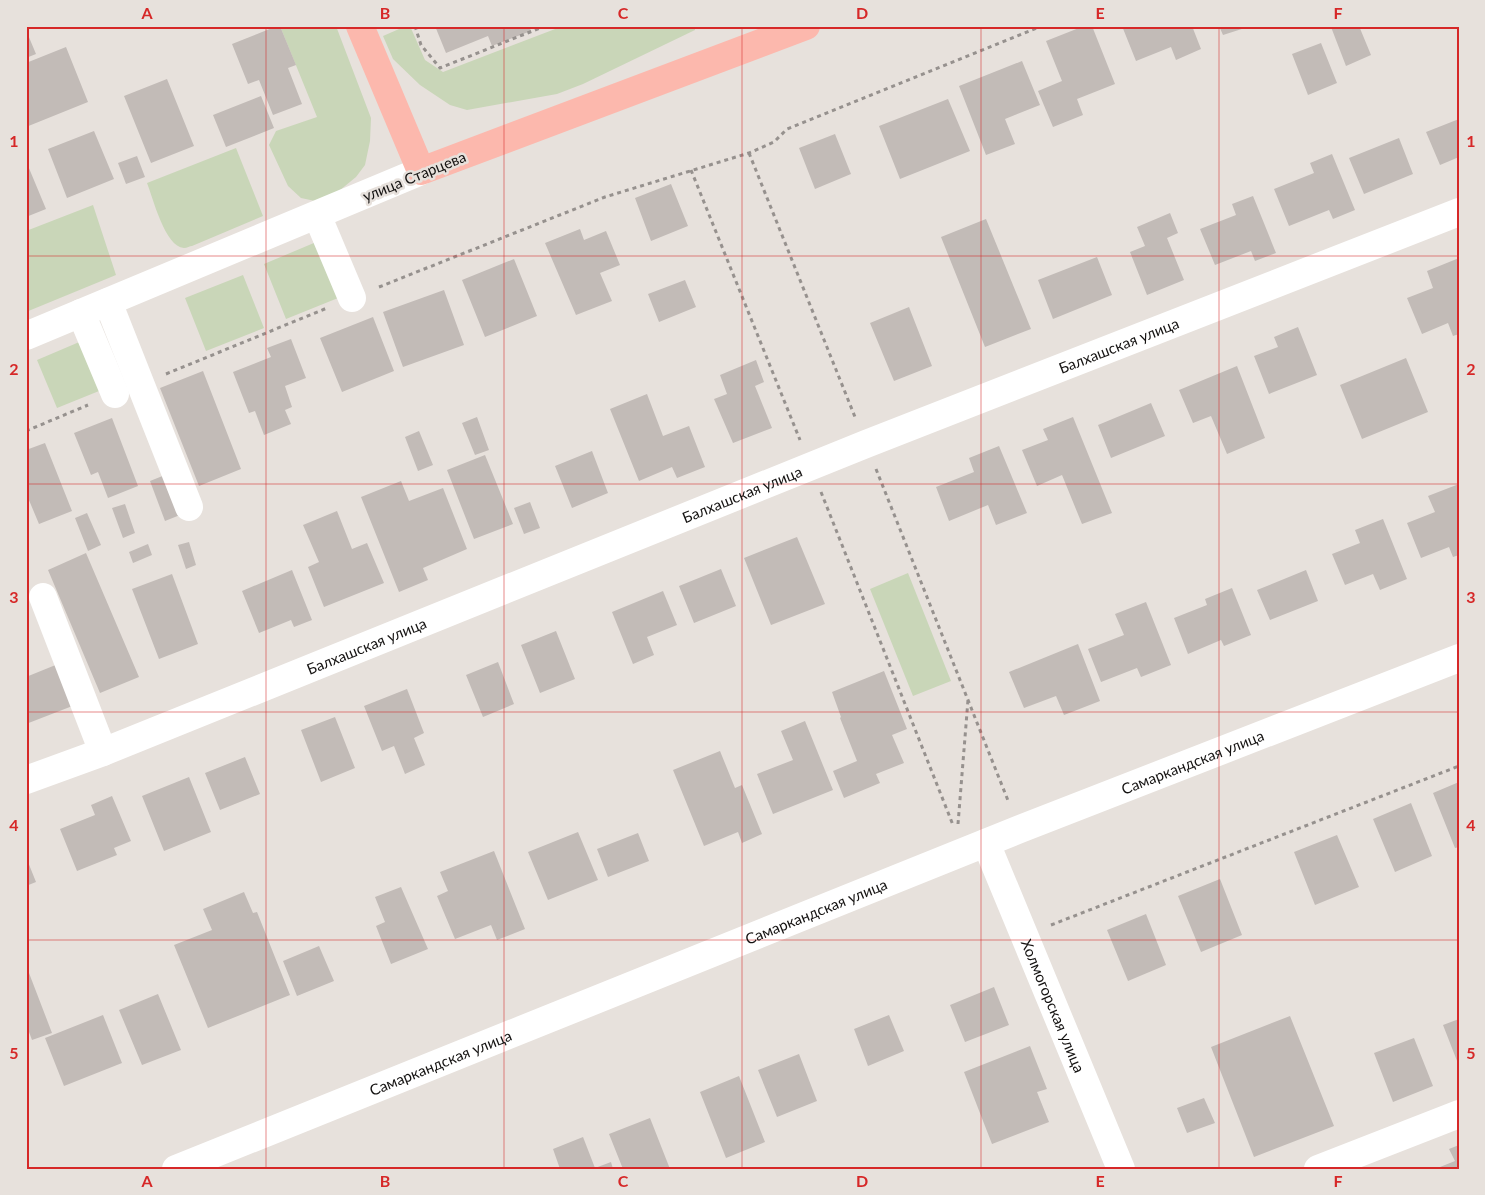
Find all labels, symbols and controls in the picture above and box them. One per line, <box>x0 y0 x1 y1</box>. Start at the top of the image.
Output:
text: A <box>140 3 153 22</box>
text: B <box>380 3 390 22</box>
text: C <box>618 3 629 22</box>
text: D <box>856 3 868 22</box>
text: E <box>1095 3 1105 22</box>
text: F <box>1333 3 1343 22</box>
text: 1 <box>9 131 19 150</box>
text: 1 <box>1466 131 1476 150</box>
street label: улица Старцева <box>360 147 468 205</box>
street label: Балхашская улица <box>1056 314 1181 377</box>
text: 2 <box>9 359 19 378</box>
text: 2 <box>1466 359 1476 378</box>
street label: Балхашская улица <box>679 462 804 526</box>
text: 3 <box>9 587 19 606</box>
text: 3 <box>1466 587 1476 606</box>
street label: Балхашская улица <box>304 613 429 678</box>
street label: Самаркандская улица <box>1119 726 1266 798</box>
text: 4 <box>9 815 19 834</box>
text: 4 <box>1466 815 1476 834</box>
street label: Самаркандская улица <box>742 875 890 948</box>
street label: Холмогорская улица <box>1018 936 1089 1075</box>
street label: Самаркандская улица <box>367 1026 514 1099</box>
text: 5 <box>9 1043 19 1062</box>
text: 5 <box>1466 1043 1476 1062</box>
text: A <box>140 1171 153 1190</box>
text: B <box>380 1171 390 1190</box>
text: C <box>618 1171 629 1190</box>
text: D <box>856 1171 868 1190</box>
text: E <box>1095 1171 1105 1190</box>
text: F <box>1333 1171 1343 1190</box>

